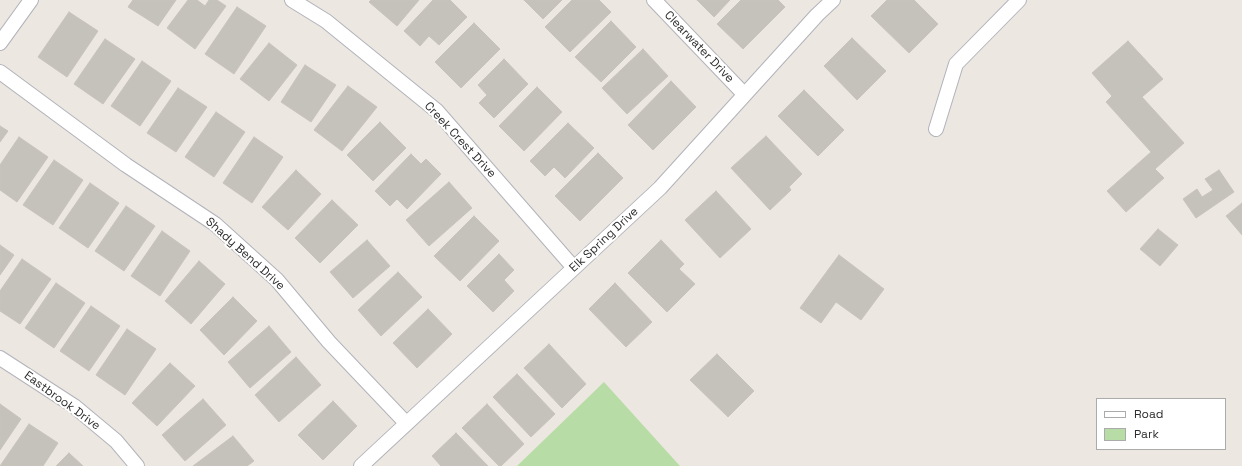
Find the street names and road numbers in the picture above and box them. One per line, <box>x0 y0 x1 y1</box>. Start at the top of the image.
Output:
street label: Clearwater Drive <box>661 8 737 86</box>
street label: Creek Crest Drive <box>421 99 499 181</box>
street label: Elk Spring Drive <box>567 204 641 276</box>
street label: Shady Bend Drive <box>202 215 288 293</box>
street label: Eastbrook Drive <box>21 369 103 433</box>

